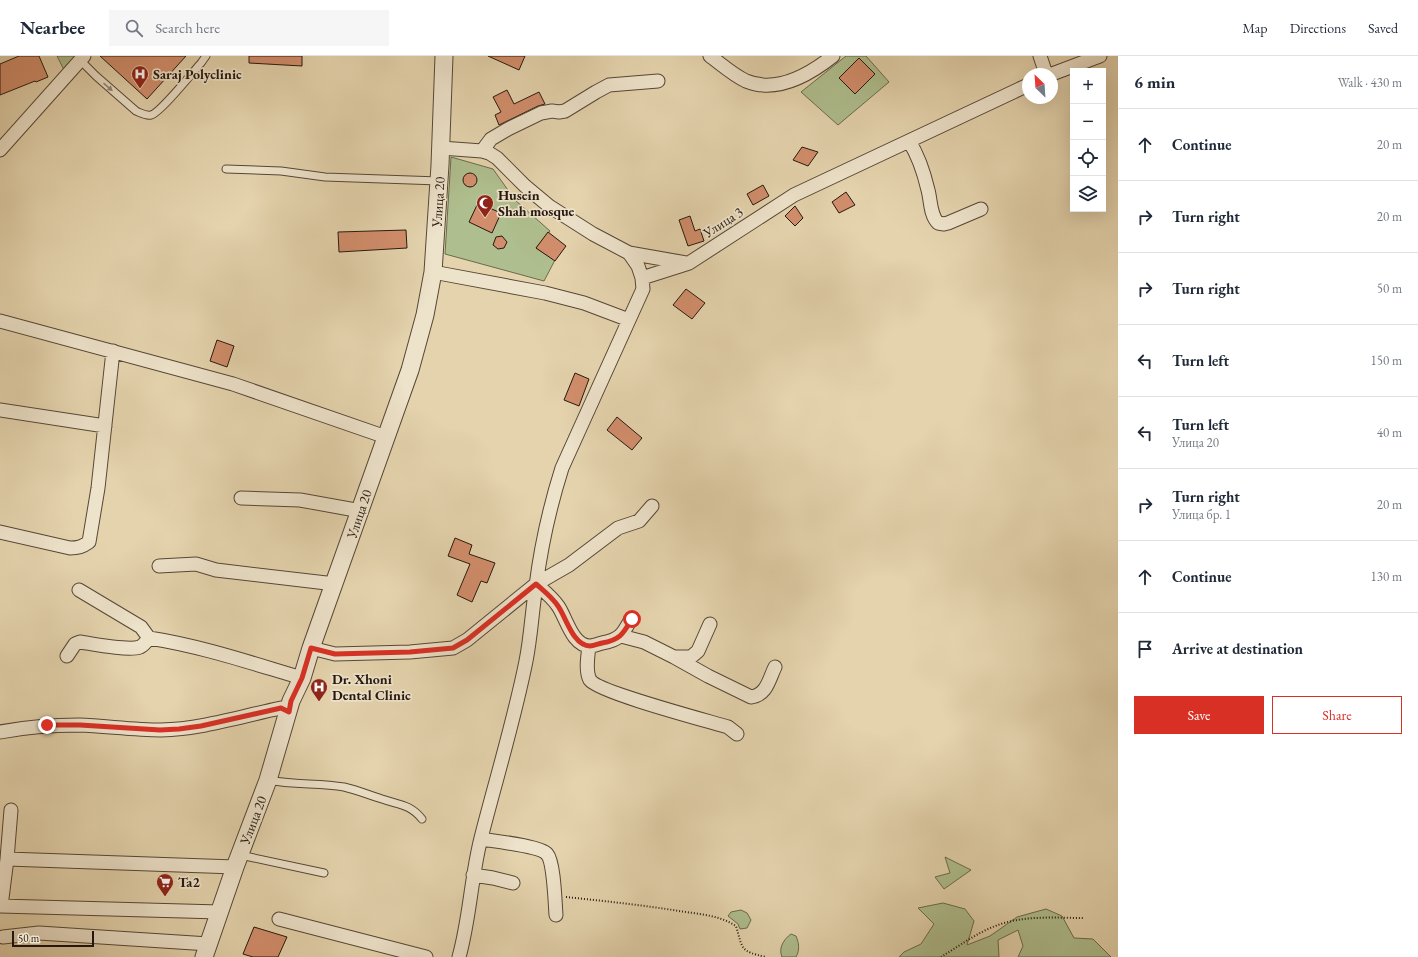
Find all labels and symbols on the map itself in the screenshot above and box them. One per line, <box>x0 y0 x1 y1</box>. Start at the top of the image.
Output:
hospital icon: Saraj Polyclinic <box>130 64 150 89</box>
place label: Saraj Polyclinic <box>153 65 242 83</box>
north arrow <box>1022 68 1058 104</box>
one-way arrow <box>103 82 114 91</box>
street label: Улица 20 <box>427 176 449 229</box>
place label: Husein Shah mosque <box>498 186 575 220</box>
mosque icon: Husein Shah mosque <box>475 193 495 218</box>
street label: Улица 3 <box>699 202 747 242</box>
street label: Улица 20 <box>342 487 376 542</box>
route start <box>623 610 641 628</box>
place label: Dr. Xhoni Dental Clinic <box>332 670 411 704</box>
hospital icon: Dr. Xhoni Dental Clinic <box>309 677 329 702</box>
route end <box>38 716 56 734</box>
street label: Улица 20 <box>235 793 271 848</box>
supermarket icon: Ta2 <box>155 872 175 897</box>
place label: Ta2 <box>178 873 200 891</box>
scale bar <box>12 929 94 948</box>

